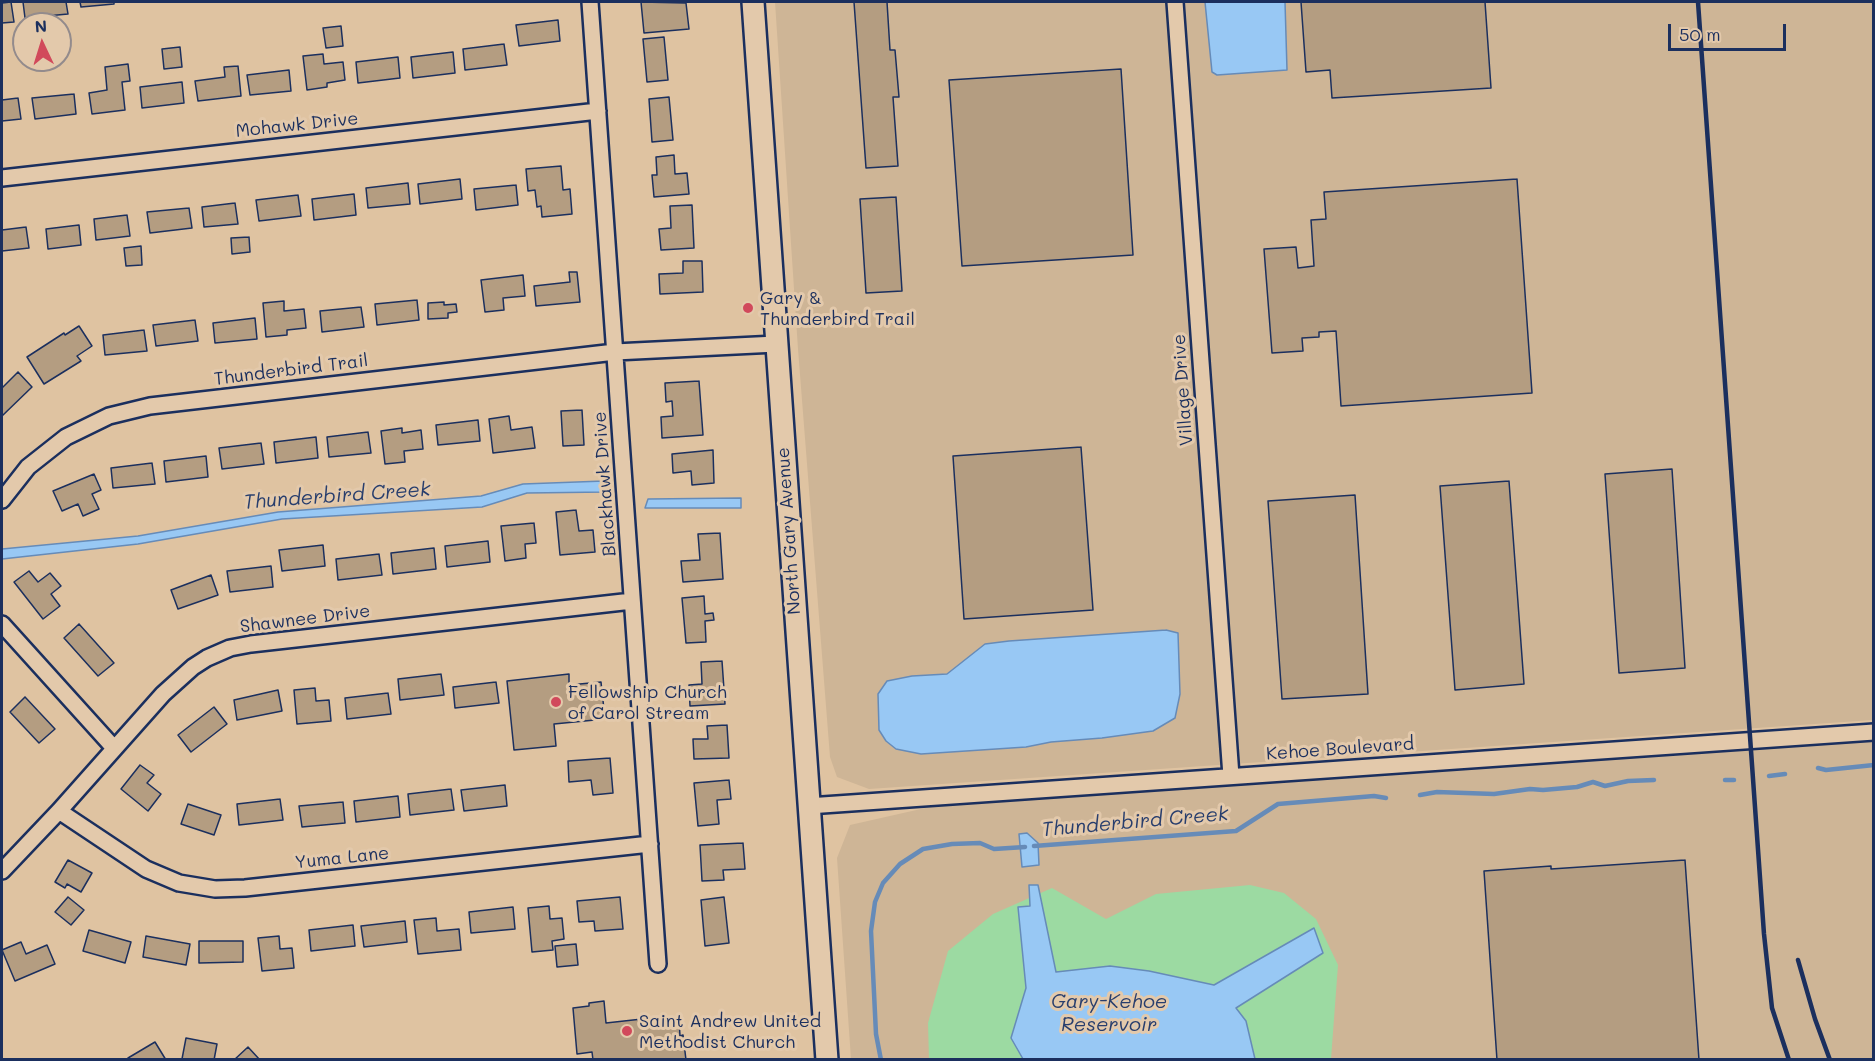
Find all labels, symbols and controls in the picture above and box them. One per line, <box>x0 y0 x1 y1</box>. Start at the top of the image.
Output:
north arrow <box>12 12 72 72</box>
scale bar <box>1671 12 1790 50</box>
text: N <box>34 15 48 36</box>
text: 50 m <box>1679 22 1721 46</box>
street label: Mohawk Drive <box>235 108 359 142</box>
place label: Gary & Thunderbird Trail <box>760 287 915 330</box>
marker: Gary & Thunderbird Trail <box>741 301 755 315</box>
street label: Village Drive <box>1168 333 1198 447</box>
street label: Thunderbird Trail <box>213 350 369 390</box>
street label: Blackhawk Drive <box>589 411 621 557</box>
street label: North Gary Avenue <box>772 447 806 615</box>
water label: Thunderbird Creek <box>243 477 431 515</box>
street label: Shawnee Drive <box>239 600 371 638</box>
place label: Fellowship Church of Carol Stream <box>568 681 727 724</box>
marker: Fellowship Church of Carol Stream <box>549 695 563 709</box>
street label: Kehoe Boulevard <box>1265 733 1415 765</box>
water label: Thunderbird Creek <box>1041 802 1229 842</box>
street label: Yuma Lane <box>294 842 390 874</box>
water label: Gary-Kehoe Reservoir <box>1051 990 1167 1037</box>
place label: Saint Andrew United Methodist Church <box>639 1010 821 1052</box>
marker: Saint Andrew United Methodist Church <box>620 1024 634 1038</box>

